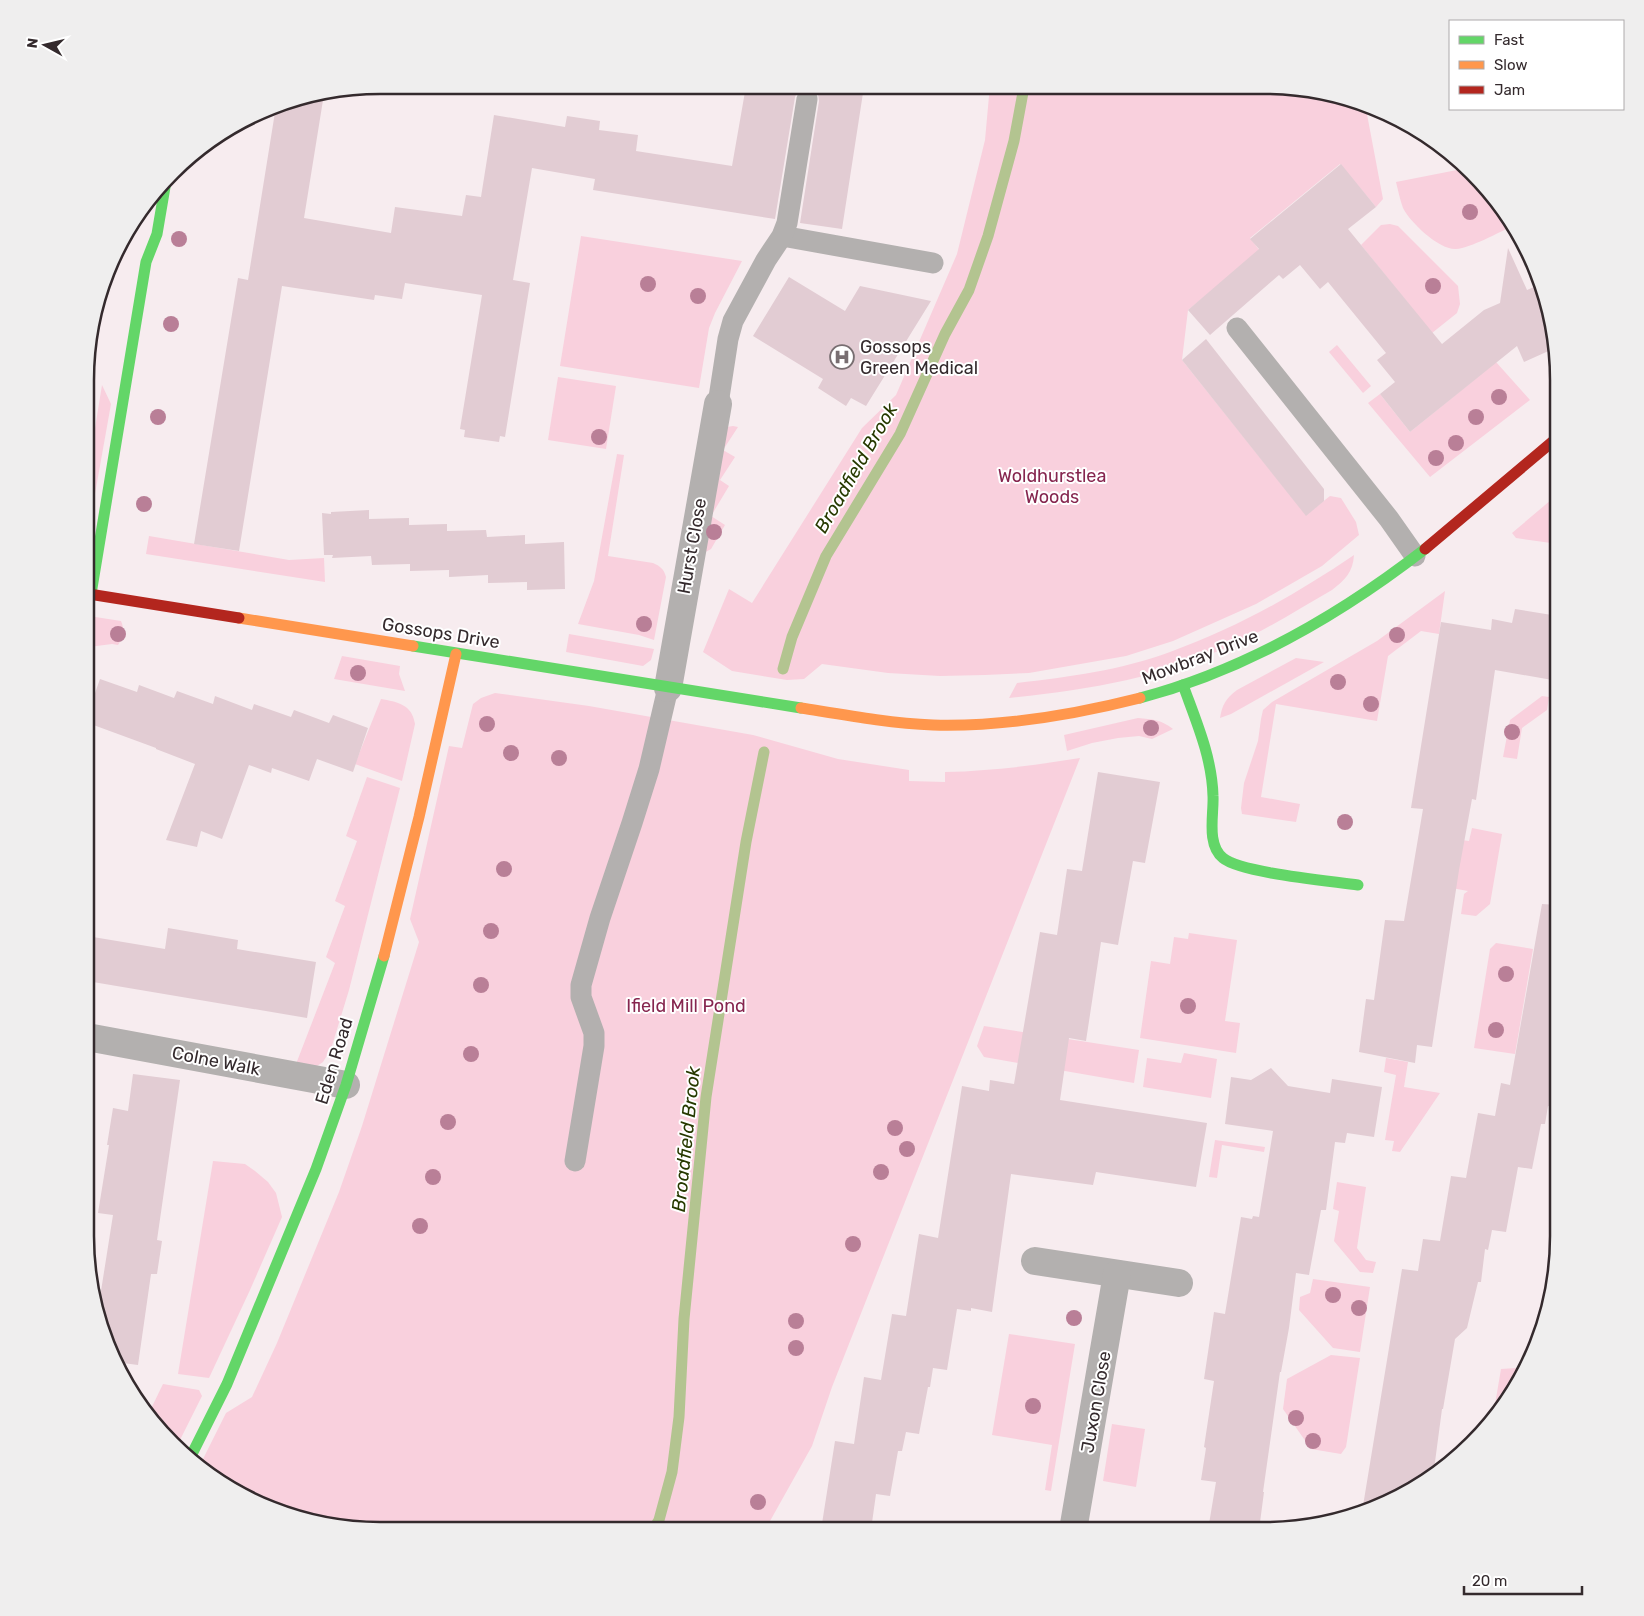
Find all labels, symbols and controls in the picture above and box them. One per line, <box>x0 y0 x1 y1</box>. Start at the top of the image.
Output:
north arrow <box>20 20 70 70</box>
legend <box>1449 20 1624 110</box>
text: Fast <box>1494 31 1524 49</box>
text: N <box>24 37 42 49</box>
text: Slow <box>1494 56 1527 74</box>
text: Jam <box>1494 81 1525 99</box>
place label: Gossops Green Medical <box>860 336 978 379</box>
hospital icon: Gossops Green Medical <box>829 344 855 370</box>
water label: Broadfield Brook <box>809 399 903 537</box>
park label: Woldhurstlea Woods <box>998 465 1106 508</box>
street label: Hurst Close <box>673 496 711 596</box>
street label: Gossops Drive <box>381 613 501 653</box>
street label: Mowbray Drive <box>1139 625 1261 689</box>
park label: Ifield Mill Pond <box>626 995 746 1017</box>
street label: Eden Road <box>310 1015 358 1107</box>
street label: Colne Walk <box>170 1042 263 1080</box>
water label: Broadfield Brook <box>667 1065 705 1213</box>
street label: Juxon Close <box>1076 1349 1116 1455</box>
scale bar <box>1464 1564 1582 1596</box>
text: 20 m <box>1472 1572 1507 1590</box>

